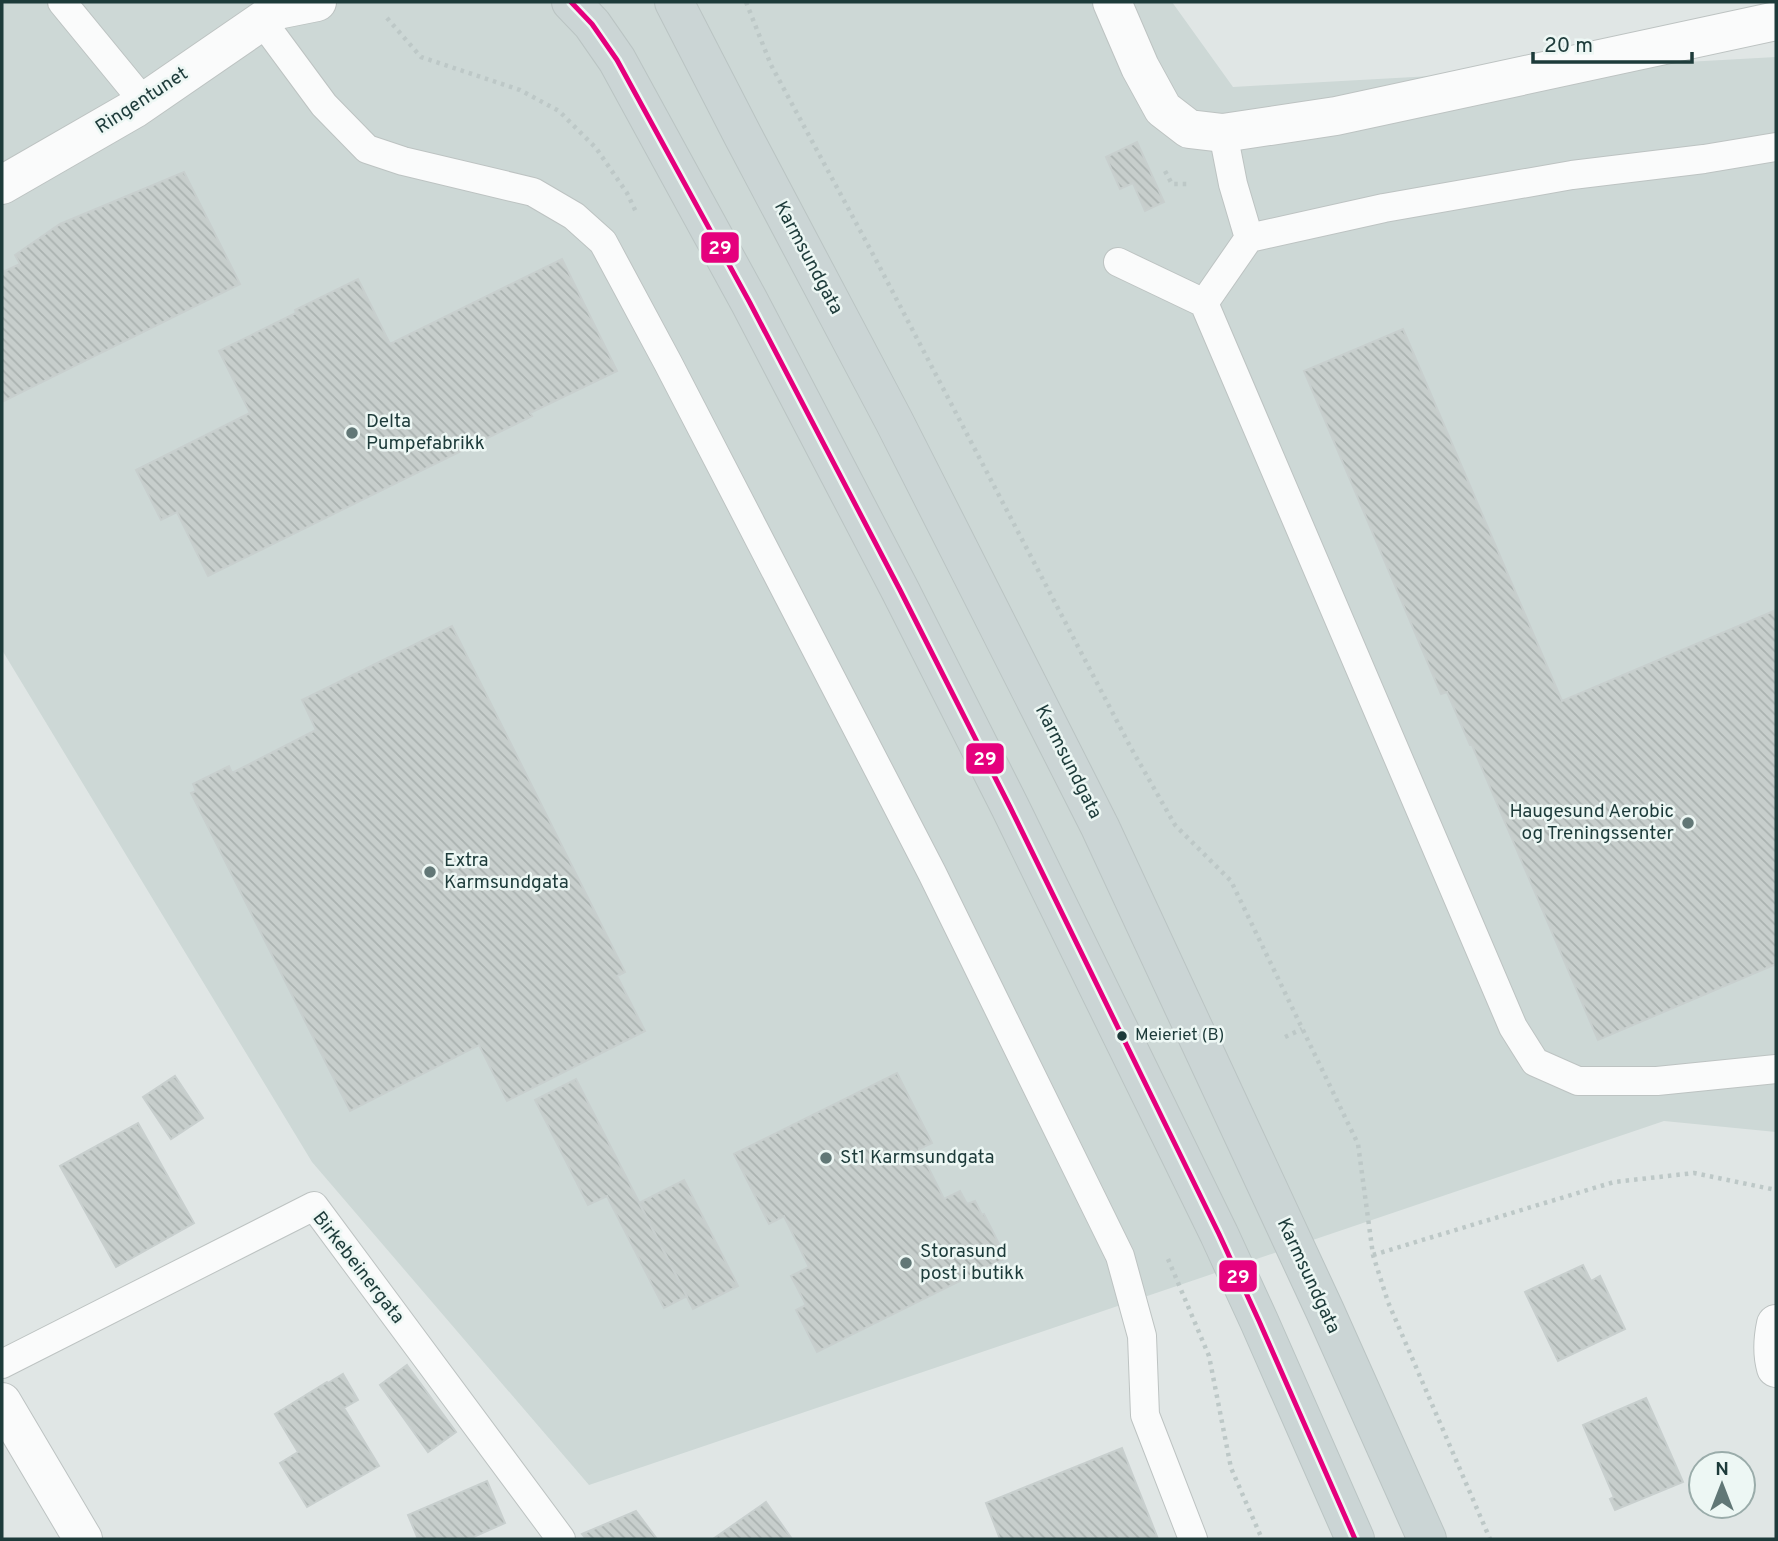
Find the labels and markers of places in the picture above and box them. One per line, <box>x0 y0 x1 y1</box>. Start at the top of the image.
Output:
place label: Delta Pumpefabrikk <box>366 410 485 456</box>
marker: Delta Pumpefabrikk <box>344 425 360 441</box>
place label: Haugesund Aerobic og Treningssenter <box>1509 800 1675 846</box>
marker: Haugesund Aerobic og Treningssenter <box>1680 815 1696 831</box>
place label: Extra Karmsundgata <box>444 849 569 895</box>
marker: Extra Karmsundgata <box>422 864 438 880</box>
place label: Meieriet (B) <box>1135 1025 1224 1047</box>
marker: Meieriet (B) <box>1115 1029 1129 1043</box>
place label: St1 Karmsundgata <box>840 1146 995 1170</box>
marker: St1 Karmsundgata <box>818 1150 834 1166</box>
place label: Storasund post i butikk <box>920 1240 1024 1286</box>
marker: Storasund post i butikk <box>898 1255 914 1271</box>

